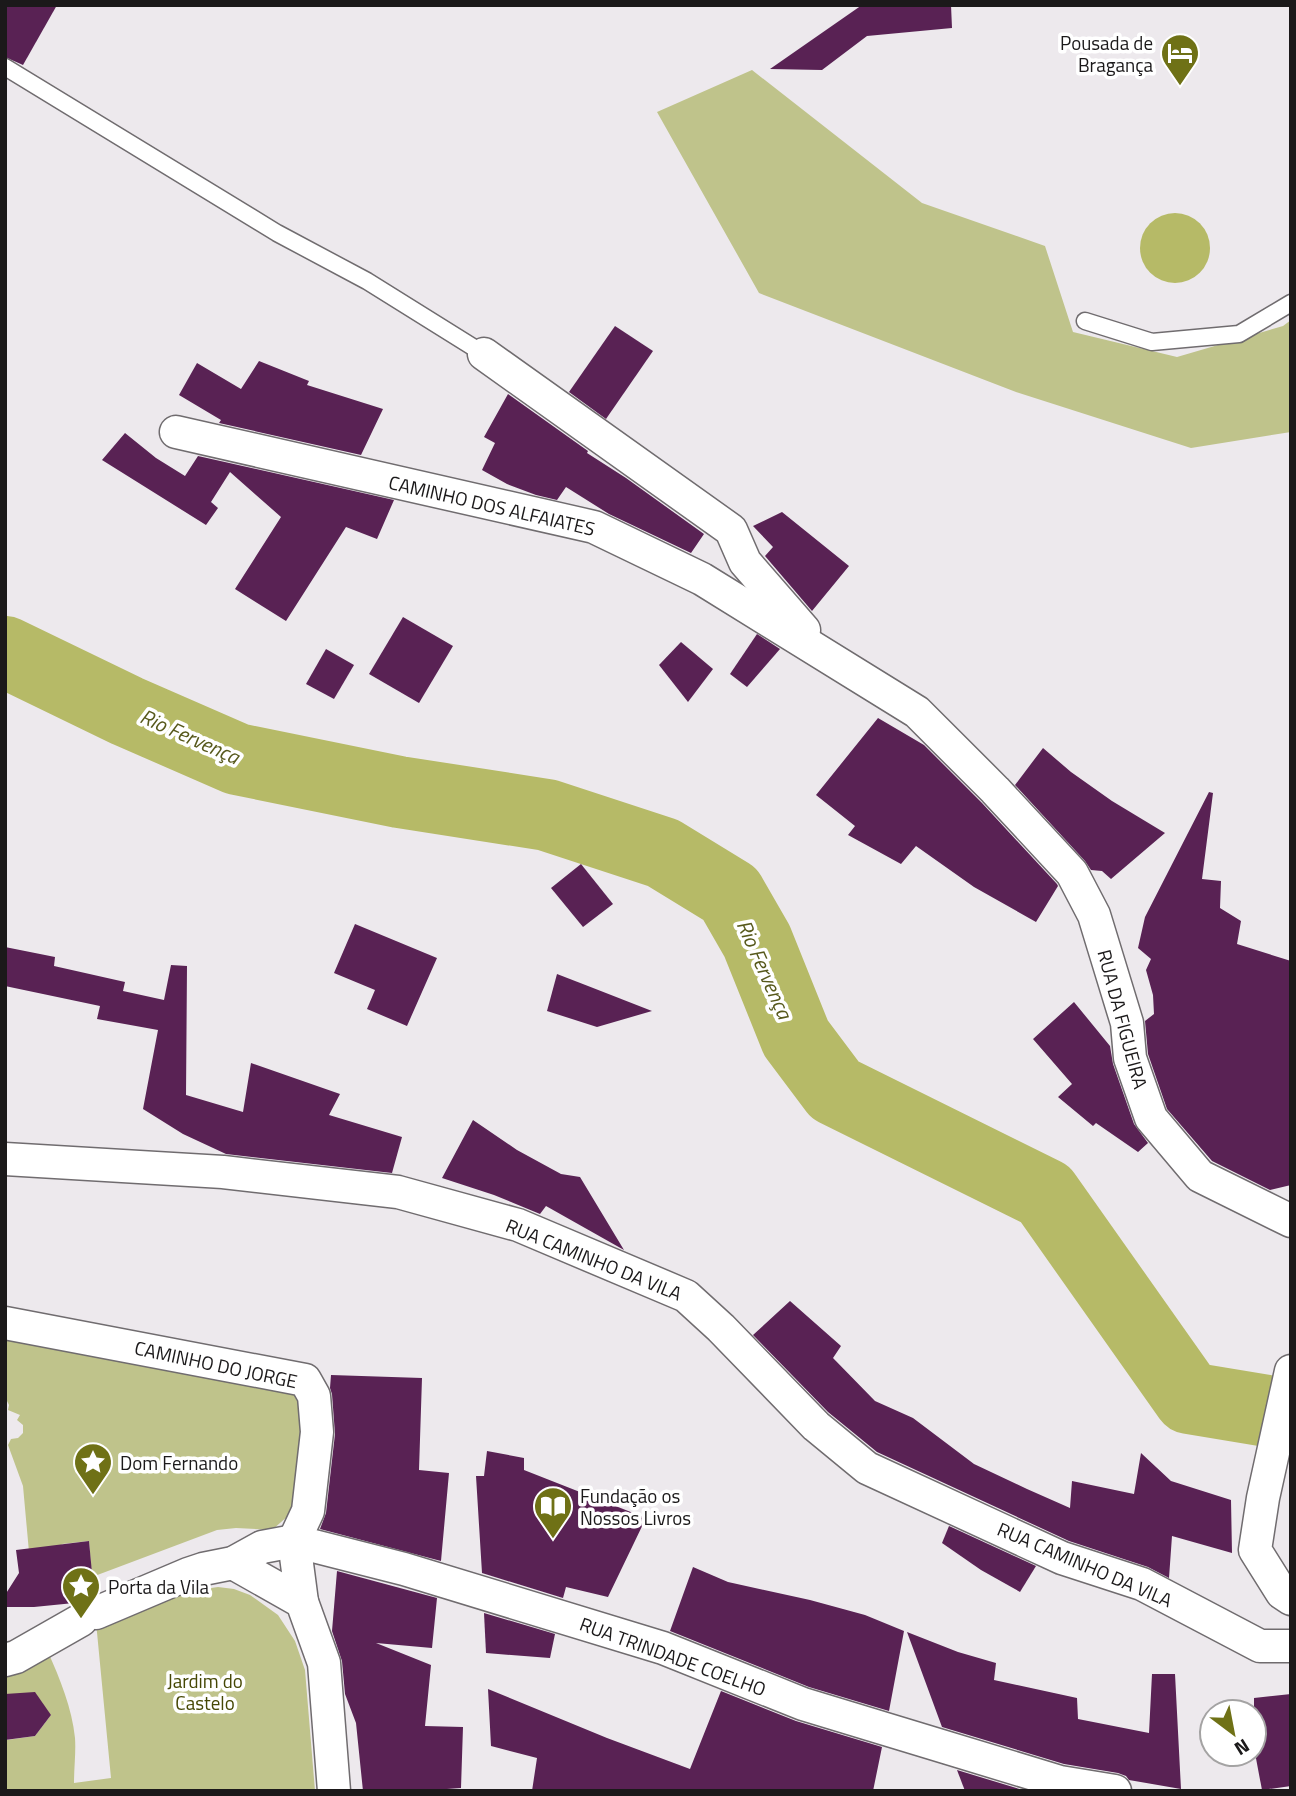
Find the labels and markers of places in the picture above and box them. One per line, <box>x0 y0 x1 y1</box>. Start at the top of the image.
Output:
place label: Pousada de Bragança <box>1060 28 1153 79</box>
hotel icon: Pousada de Bragança <box>1159 32 1201 87</box>
place icon: Dom Fernando <box>72 1441 114 1496</box>
place label: Dom Fernando <box>120 1448 238 1477</box>
place label: Fundação os Nossos Livros <box>580 1481 691 1532</box>
library icon: Fundação os Nossos Livros <box>532 1485 574 1540</box>
place icon: Porta da Vila <box>60 1565 102 1620</box>
place label: Porta da Vila <box>108 1572 210 1601</box>

